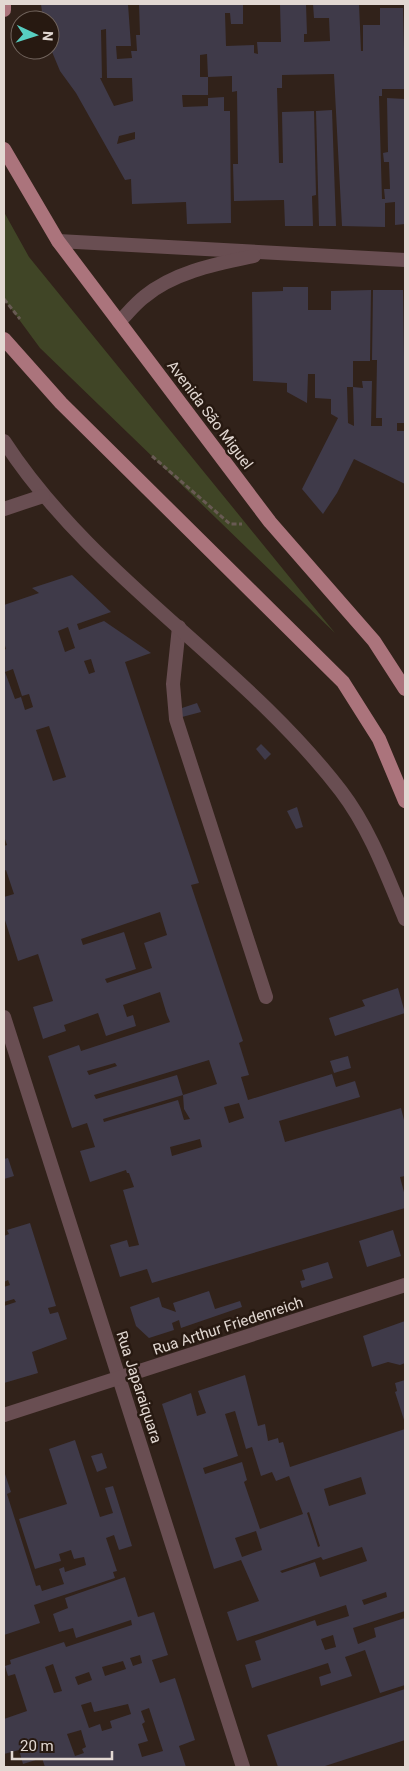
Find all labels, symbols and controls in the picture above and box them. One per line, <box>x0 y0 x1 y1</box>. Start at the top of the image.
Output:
north arrow <box>10 10 60 60</box>
text: N <box>40 30 56 41</box>
street label: Avenida São Miguel <box>163 357 257 473</box>
street label: Rua Arthur Friedenreich <box>151 1293 305 1359</box>
street label: Rua Japaraiquara <box>112 1329 166 1445</box>
scale bar <box>12 1728 112 1760</box>
text: 20 m <box>20 1737 54 1755</box>

